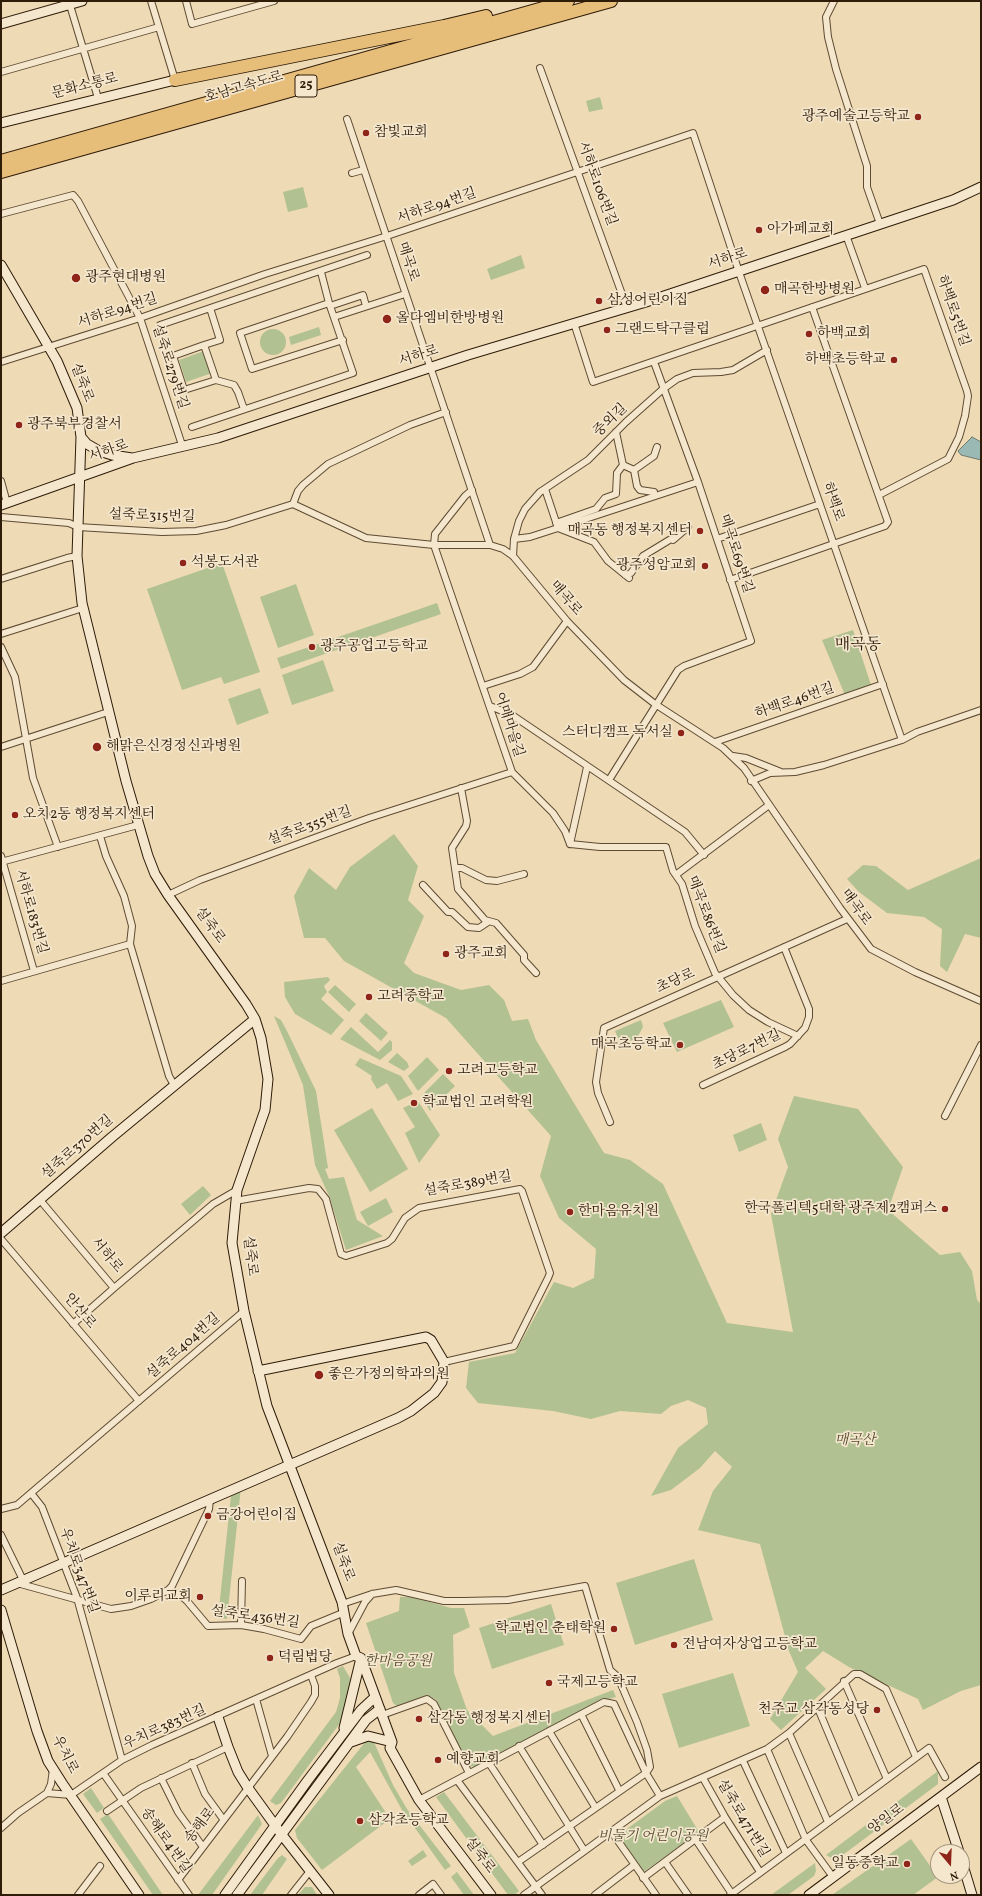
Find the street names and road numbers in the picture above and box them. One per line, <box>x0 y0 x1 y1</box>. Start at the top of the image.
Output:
street label: 호남고속도로 <box>203 69 285 107</box>
street label: 문화소통로 <box>50 71 120 103</box>
road number: 25 <box>295 75 317 97</box>
street label: 서하로106번길 <box>573 139 619 229</box>
street label: 서하로94번길 <box>395 186 479 228</box>
street label: 매곡로 <box>393 240 421 284</box>
street label: 서하로 <box>706 246 750 274</box>
street label: 하백로5번길 <box>932 273 972 349</box>
street label: 서하로94번길 <box>76 291 160 333</box>
street label: 설죽로279번길 <box>147 322 191 412</box>
street label: 서하로 <box>397 343 441 371</box>
street label: 설죽로 <box>66 361 96 405</box>
street label: 중외길 <box>591 401 631 441</box>
street label: 서하로 <box>87 437 131 467</box>
street label: 하백로 <box>817 480 847 524</box>
street label: 설죽로315번길 <box>108 507 196 527</box>
street label: 매곡로69번길 <box>714 512 756 596</box>
street label: 매곡로 <box>545 578 585 620</box>
street label: 하백로46번길 <box>753 681 837 723</box>
street label: 어매마을길 <box>490 690 526 760</box>
street label: 설죽로355번길 <box>266 804 354 850</box>
street label: 서하로183번길 <box>10 868 50 956</box>
street label: 매곡로86번길 <box>682 874 728 956</box>
street label: 매곡로 <box>836 887 874 929</box>
street label: 설죽로 <box>190 905 228 947</box>
street label: 초당로 <box>654 966 698 998</box>
street label: 초당로7번길 <box>710 1027 784 1075</box>
street label: 설죽로370번길 <box>39 1112 117 1184</box>
street label: 설죽로389번길 <box>423 1169 513 1201</box>
street label: 서하로 <box>87 1235 125 1277</box>
street label: 설죽로 <box>238 1235 260 1277</box>
street label: 안산로 <box>60 1291 98 1333</box>
street label: 설죽로404번길 <box>144 1310 224 1384</box>
street label: 우치로347번길 <box>55 1526 101 1616</box>
street label: 설죽로 <box>327 1540 357 1584</box>
street label: 설죽로436번길 <box>209 1603 301 1633</box>
street label: 우치로383번길 <box>121 1702 209 1754</box>
street label: 우치로 <box>47 1733 81 1777</box>
street label: 설죽로471번길 <box>712 1777 772 1861</box>
street label: 양일로 <box>866 1801 908 1839</box>
street label: 송해로4번길 <box>136 1805 194 1877</box>
street label: 송해로 <box>182 1805 220 1847</box>
street label: 설죽로 <box>460 1835 498 1877</box>

